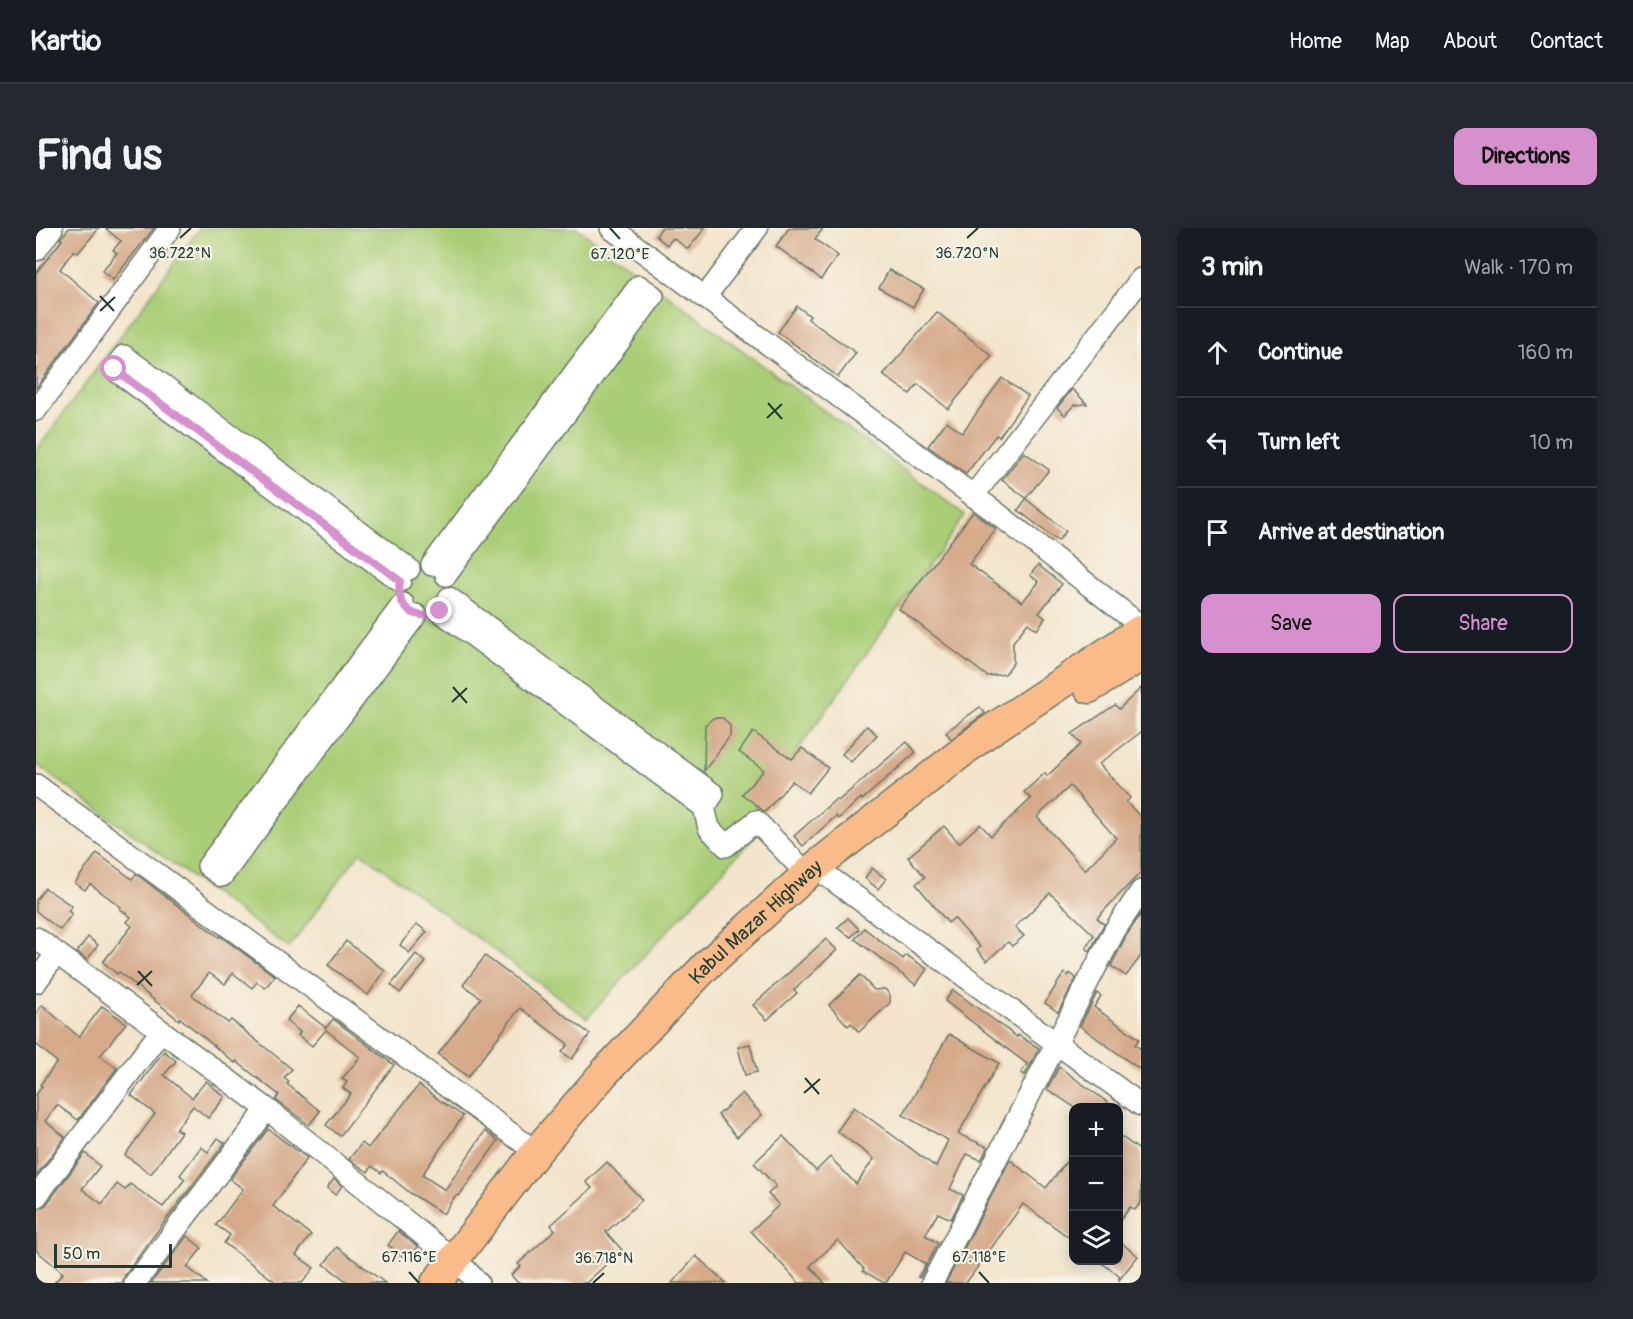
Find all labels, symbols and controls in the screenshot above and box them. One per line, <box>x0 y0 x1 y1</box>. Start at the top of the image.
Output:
text: Kartio <box>30 24 101 59</box>
text: Home <box>1289 28 1342 55</box>
text: Map <box>1375 28 1410 55</box>
text: About <box>1443 28 1497 55</box>
text: Contact <box>1530 28 1603 55</box>
button: Directions <box>1454 128 1597 185</box>
text: Find us <box>36 130 162 182</box>
text: 36.722°N <box>149 244 211 263</box>
text: 36.720°N <box>935 244 999 263</box>
text: 67.120°E <box>591 245 650 264</box>
text: 3 min <box>1201 251 1263 283</box>
text: Walk · 170 m <box>1464 255 1573 280</box>
icon: ahead <box>1201 336 1234 369</box>
text: Continue <box>1258 338 1342 366</box>
text: 160 m <box>1518 340 1573 365</box>
route start <box>100 355 126 381</box>
icon: left <box>1201 426 1234 459</box>
text: Turn left <box>1258 428 1340 456</box>
text: 10 m <box>1529 430 1573 455</box>
icon: arrive <box>1201 516 1234 549</box>
text: Arrive at destination <box>1258 518 1444 546</box>
button: Save <box>1201 594 1381 653</box>
button: Share <box>1393 594 1573 653</box>
route end <box>426 597 452 623</box>
street label: Kabul Mazar Highway <box>683 854 827 989</box>
map controls <box>1069 1103 1123 1265</box>
button: + <box>1069 1103 1123 1157</box>
button: − <box>1069 1157 1123 1211</box>
button: layers <box>1069 1211 1123 1265</box>
scale bar <box>54 1241 172 1268</box>
text: 50 m <box>63 1244 100 1264</box>
text: 67.116°E <box>382 1248 437 1267</box>
text: 67.118°E <box>952 1248 1006 1267</box>
text: 36.718°N <box>575 1249 633 1268</box>

